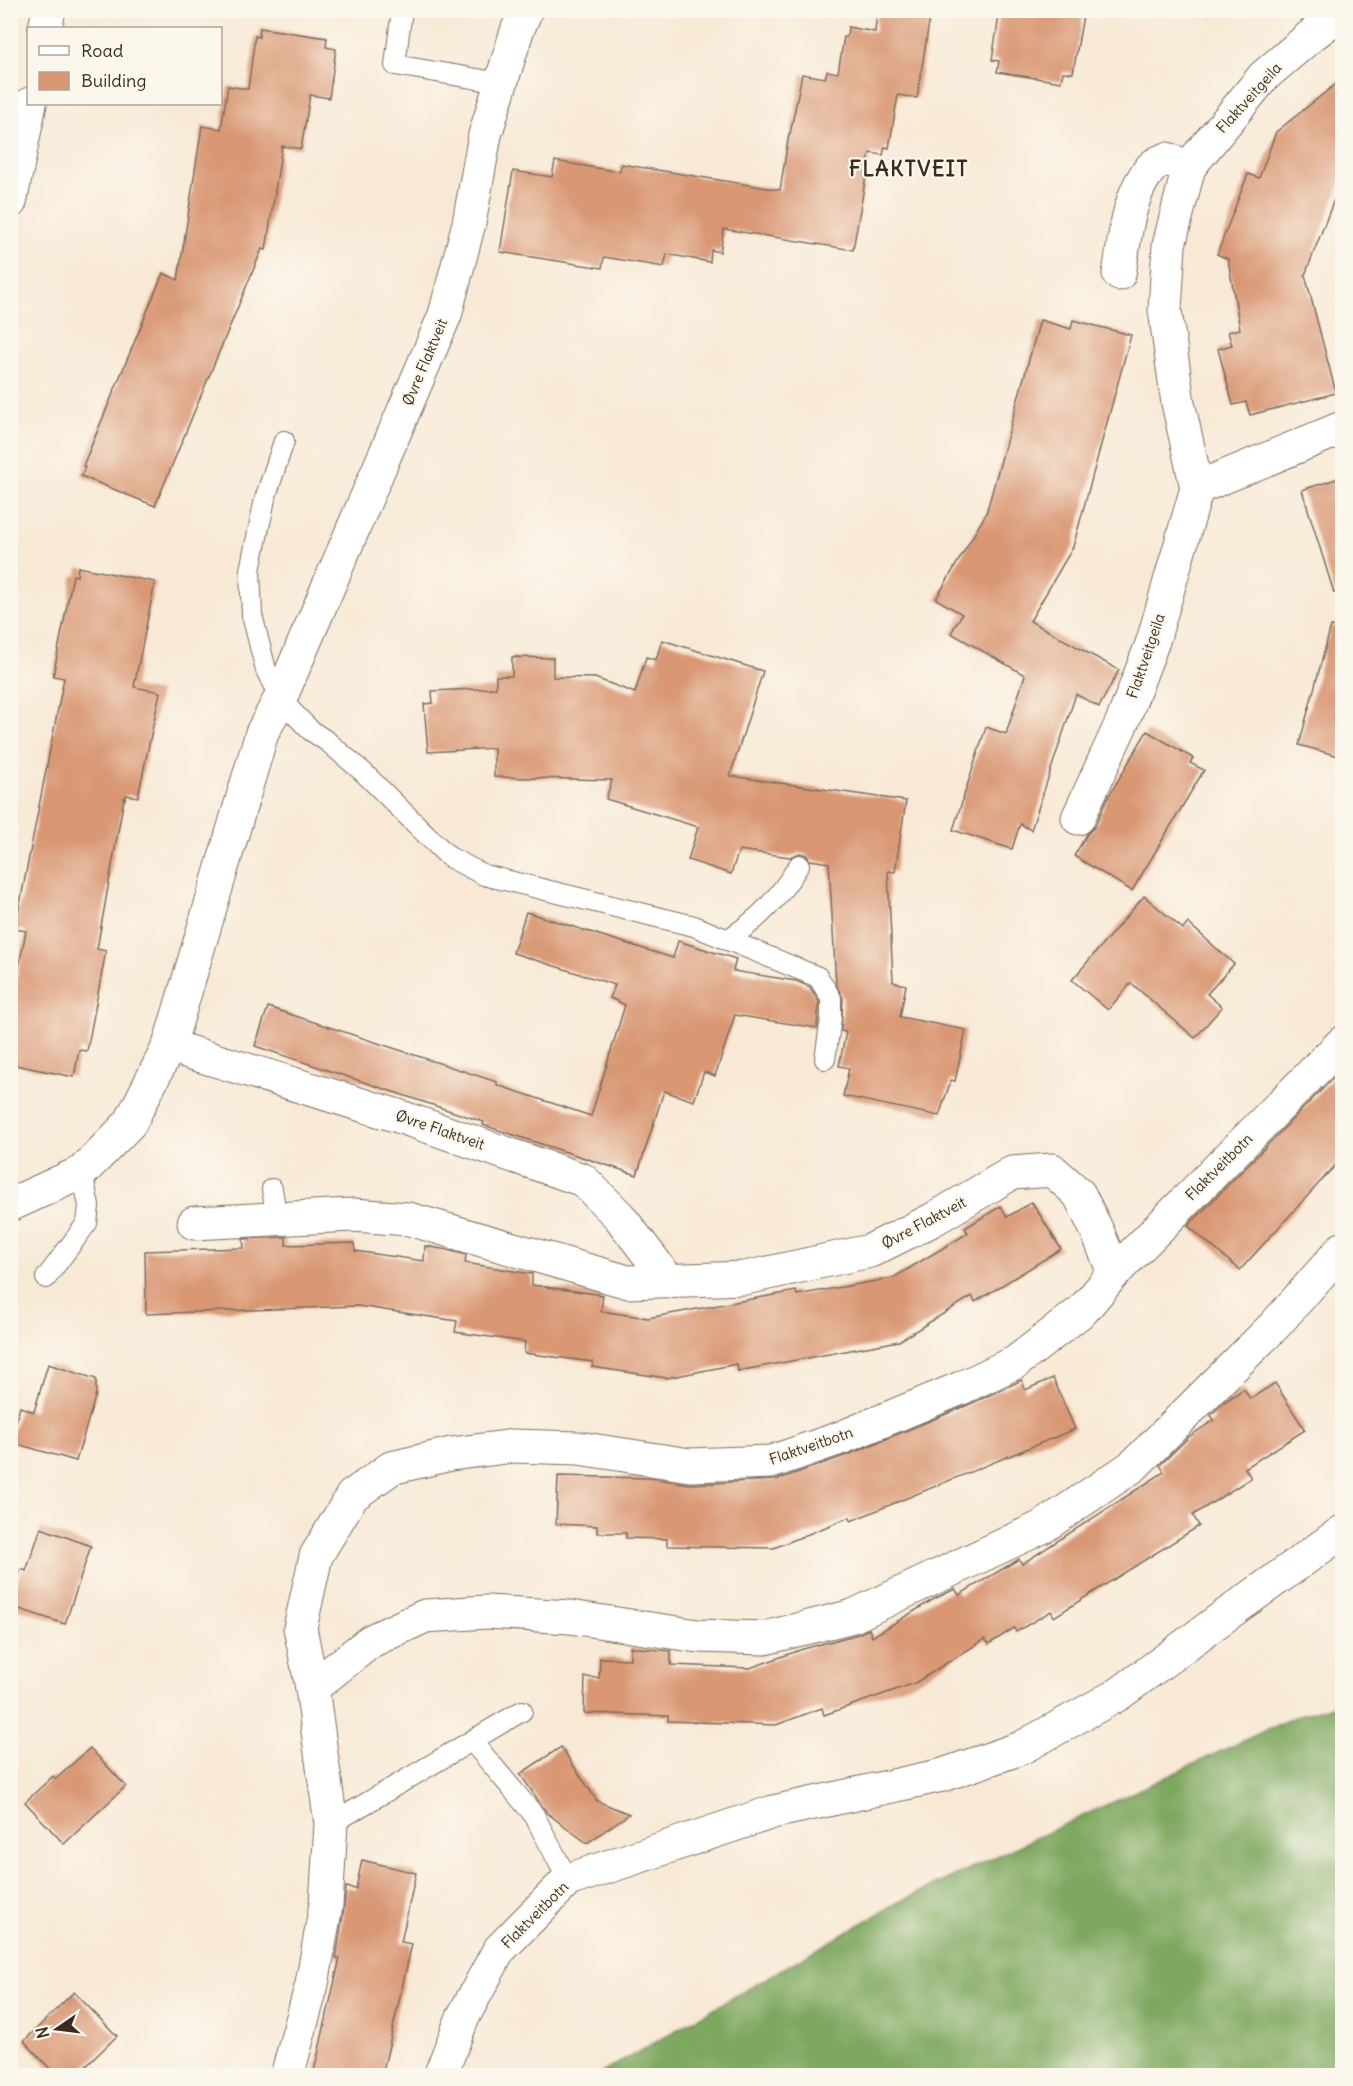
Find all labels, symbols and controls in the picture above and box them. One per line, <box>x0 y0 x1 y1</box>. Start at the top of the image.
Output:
legend <box>27 27 222 105</box>
text: Road <box>81 39 124 62</box>
street label: Flaktveitgeila <box>1212 58 1286 137</box>
text: Building <box>81 69 146 92</box>
district label: FLAKTVEIT <box>849 155 969 182</box>
street label: Øvre Flaktveit <box>398 315 451 408</box>
street label: Flaktveitgeila <box>1122 610 1169 701</box>
street label: Øvre Flaktveit <box>393 1105 487 1154</box>
street label: Flaktveitbotn <box>1181 1129 1256 1204</box>
street label: Øvre Flaktveit <box>878 1192 969 1253</box>
street label: Flaktveitbotn <box>766 1422 855 1469</box>
street label: Flaktveitbotn <box>497 1877 572 1952</box>
north arrow <box>27 1999 87 2059</box>
text: N <box>31 2025 53 2040</box>

